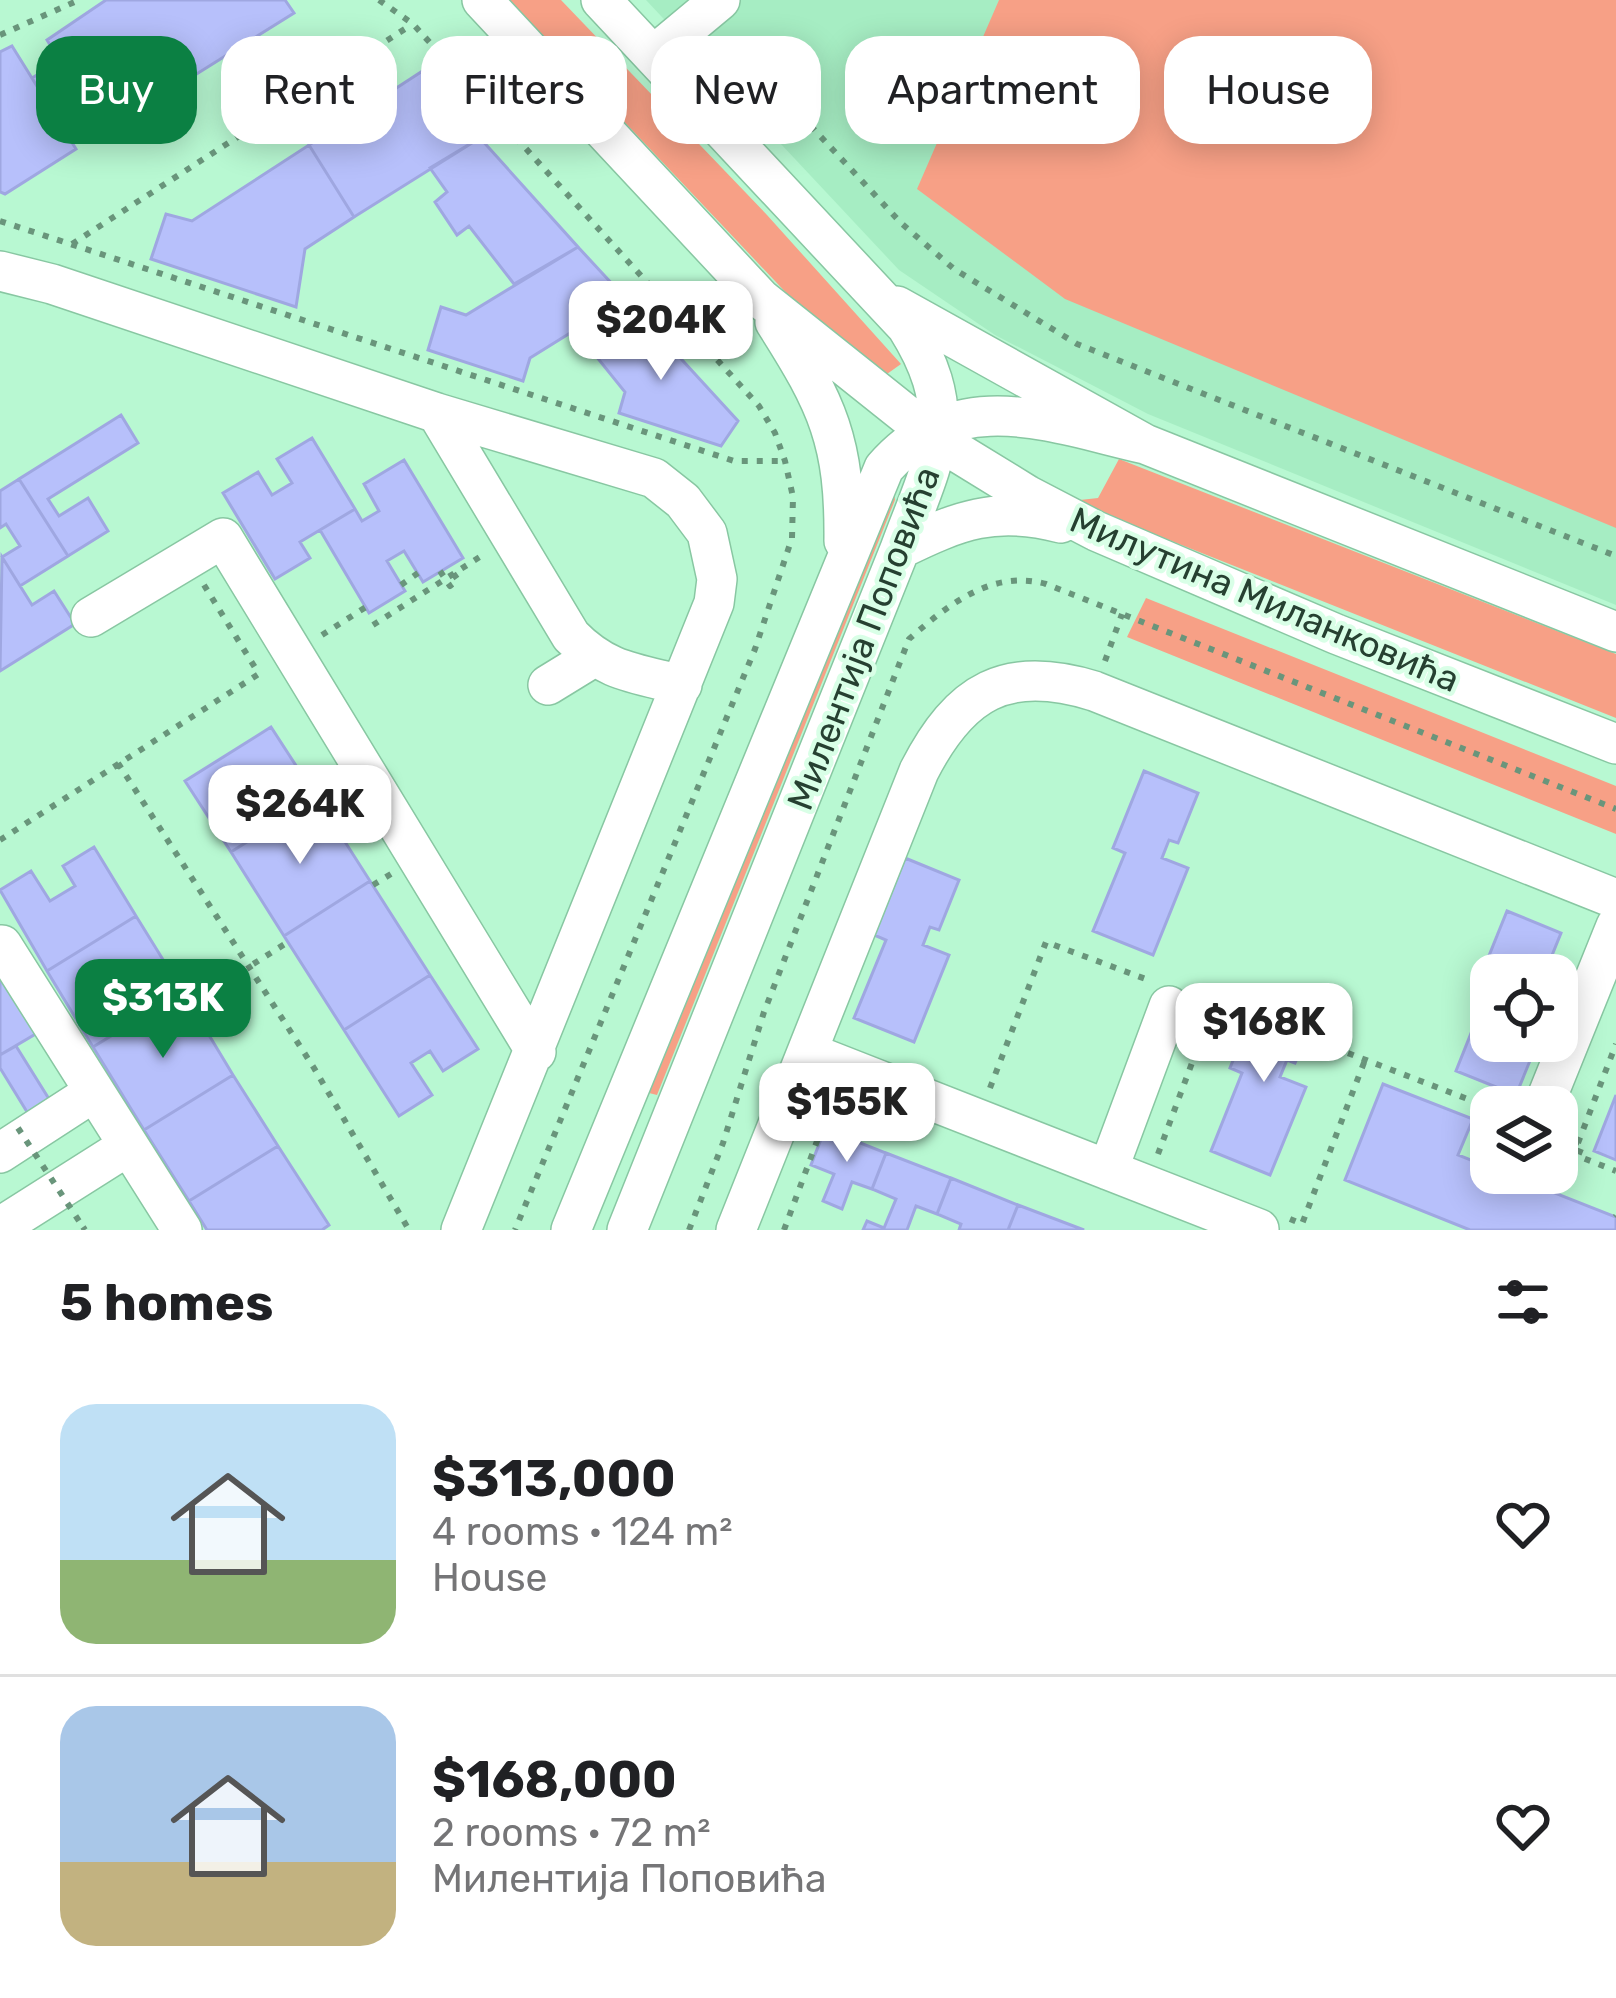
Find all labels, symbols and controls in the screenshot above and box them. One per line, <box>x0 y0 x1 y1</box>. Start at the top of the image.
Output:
chip: Buy <box>36 36 197 144</box>
chip: Rent <box>221 36 397 144</box>
chip: Filters <box>421 36 627 144</box>
chip: New <box>651 36 821 144</box>
chip: Apartment <box>845 36 1140 144</box>
chip: House <box>1164 36 1372 144</box>
pin: $204K <box>577 281 745 383</box>
text: $204K <box>596 297 726 343</box>
street label: Милентија Поповића <box>778 460 949 816</box>
street label: Милутина Миланковића <box>1064 498 1466 701</box>
pin: $264K <box>216 765 384 867</box>
text: $264K <box>235 781 365 827</box>
map controls <box>1470 954 1578 1194</box>
button: locate <box>1470 954 1578 1062</box>
pin: $313K <box>79 959 247 1061</box>
text: $313K <box>102 975 224 1021</box>
pin: $168K <box>1180 983 1348 1085</box>
text: $168K <box>1202 999 1326 1045</box>
pin: $155K <box>763 1063 931 1165</box>
text: $155K <box>786 1079 908 1125</box>
button: layers <box>1470 1086 1578 1194</box>
icon: filters <box>1490 1269 1556 1335</box>
text: 5 homes <box>60 1272 273 1333</box>
text: $313,000 <box>432 1448 676 1509</box>
icon: home <box>156 1452 300 1596</box>
icon: heart <box>1490 1491 1556 1557</box>
text: 4 rooms · 124 m² <box>432 1509 732 1555</box>
text: House <box>432 1555 547 1601</box>
text: $168,000 <box>432 1749 677 1810</box>
icon: home <box>156 1754 300 1898</box>
icon: heart <box>1490 1793 1556 1859</box>
text: 2 rooms · 72 m² <box>432 1810 711 1856</box>
text: Милентија Поповића <box>432 1856 827 1902</box>

